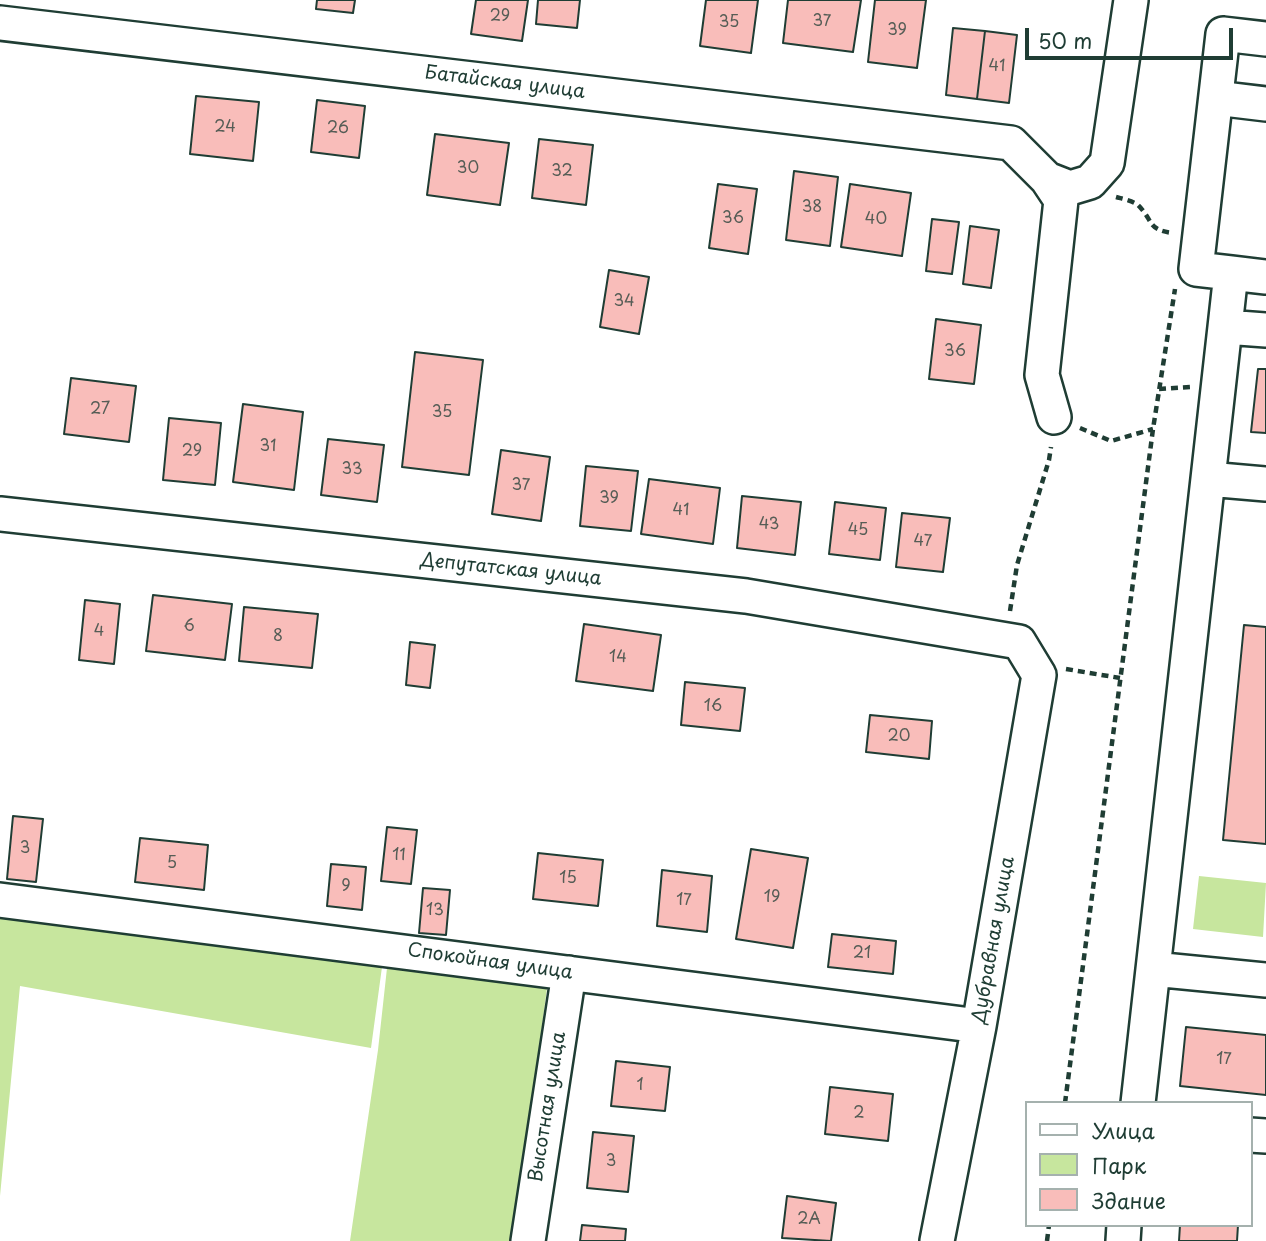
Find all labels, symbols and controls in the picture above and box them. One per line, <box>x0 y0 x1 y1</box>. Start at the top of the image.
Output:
house number: 29 <box>490 7 510 27</box>
house number: 37 <box>813 12 831 32</box>
house number: 35 <box>719 13 739 33</box>
scale bar <box>1028 14 1236 58</box>
house number: 39 <box>887 21 907 41</box>
text: 50 m <box>1038 24 1092 56</box>
house number: 41 <box>989 57 1005 77</box>
street label: Батайская улица <box>424 62 586 104</box>
house number: 24 <box>214 118 236 138</box>
house number: 26 <box>327 119 349 139</box>
house number: 30 <box>457 159 479 179</box>
house number: 32 <box>551 162 573 182</box>
house number: 38 <box>802 198 822 218</box>
house number: 36 <box>722 209 744 229</box>
house number: 40 <box>865 210 887 230</box>
house number: 34 <box>613 292 635 312</box>
house number: 36 <box>944 342 966 362</box>
house number: 27 <box>90 400 110 420</box>
house number: 35 <box>432 403 452 423</box>
house number: 31 <box>260 437 276 457</box>
house number: 29 <box>182 442 202 462</box>
house number: 33 <box>341 460 363 480</box>
house number: 37 <box>512 476 530 496</box>
house number: 39 <box>599 489 619 509</box>
house number: 41 <box>673 501 689 521</box>
house number: 43 <box>759 515 779 535</box>
house number: 45 <box>848 521 868 541</box>
house number: 47 <box>914 532 932 552</box>
street label: Депутатская улица <box>419 549 603 591</box>
house number: 6 <box>183 617 195 637</box>
house number: 4 <box>94 622 104 642</box>
house number: 8 <box>273 627 283 647</box>
house number: 14 <box>609 648 627 668</box>
house number: 16 <box>704 697 722 717</box>
house number: 20 <box>888 727 910 747</box>
house number: 3 <box>20 839 30 859</box>
house number: 11 <box>392 846 406 866</box>
house number: 5 <box>167 854 177 874</box>
street label: Дубравная улица <box>968 855 1020 1025</box>
house number: 15 <box>559 869 577 889</box>
house number: 9 <box>341 877 351 897</box>
house number: 19 <box>764 888 780 908</box>
house number: 17 <box>676 891 692 911</box>
house number: 13 <box>426 901 444 921</box>
street label: Спокойная улица <box>406 939 574 985</box>
house number: 21 <box>853 944 871 964</box>
street label: Высотная улица <box>525 1030 571 1184</box>
house number: 17 <box>1216 1050 1232 1070</box>
house number: 1 <box>636 1076 644 1096</box>
legend <box>1024 1101 1252 1227</box>
house number: 2 <box>853 1104 865 1124</box>
text: Улица <box>1092 1114 1155 1146</box>
text: Парк <box>1092 1149 1146 1181</box>
house number: 3 <box>606 1152 616 1172</box>
text: Здание <box>1092 1184 1166 1216</box>
house number: 2А <box>797 1210 821 1230</box>

